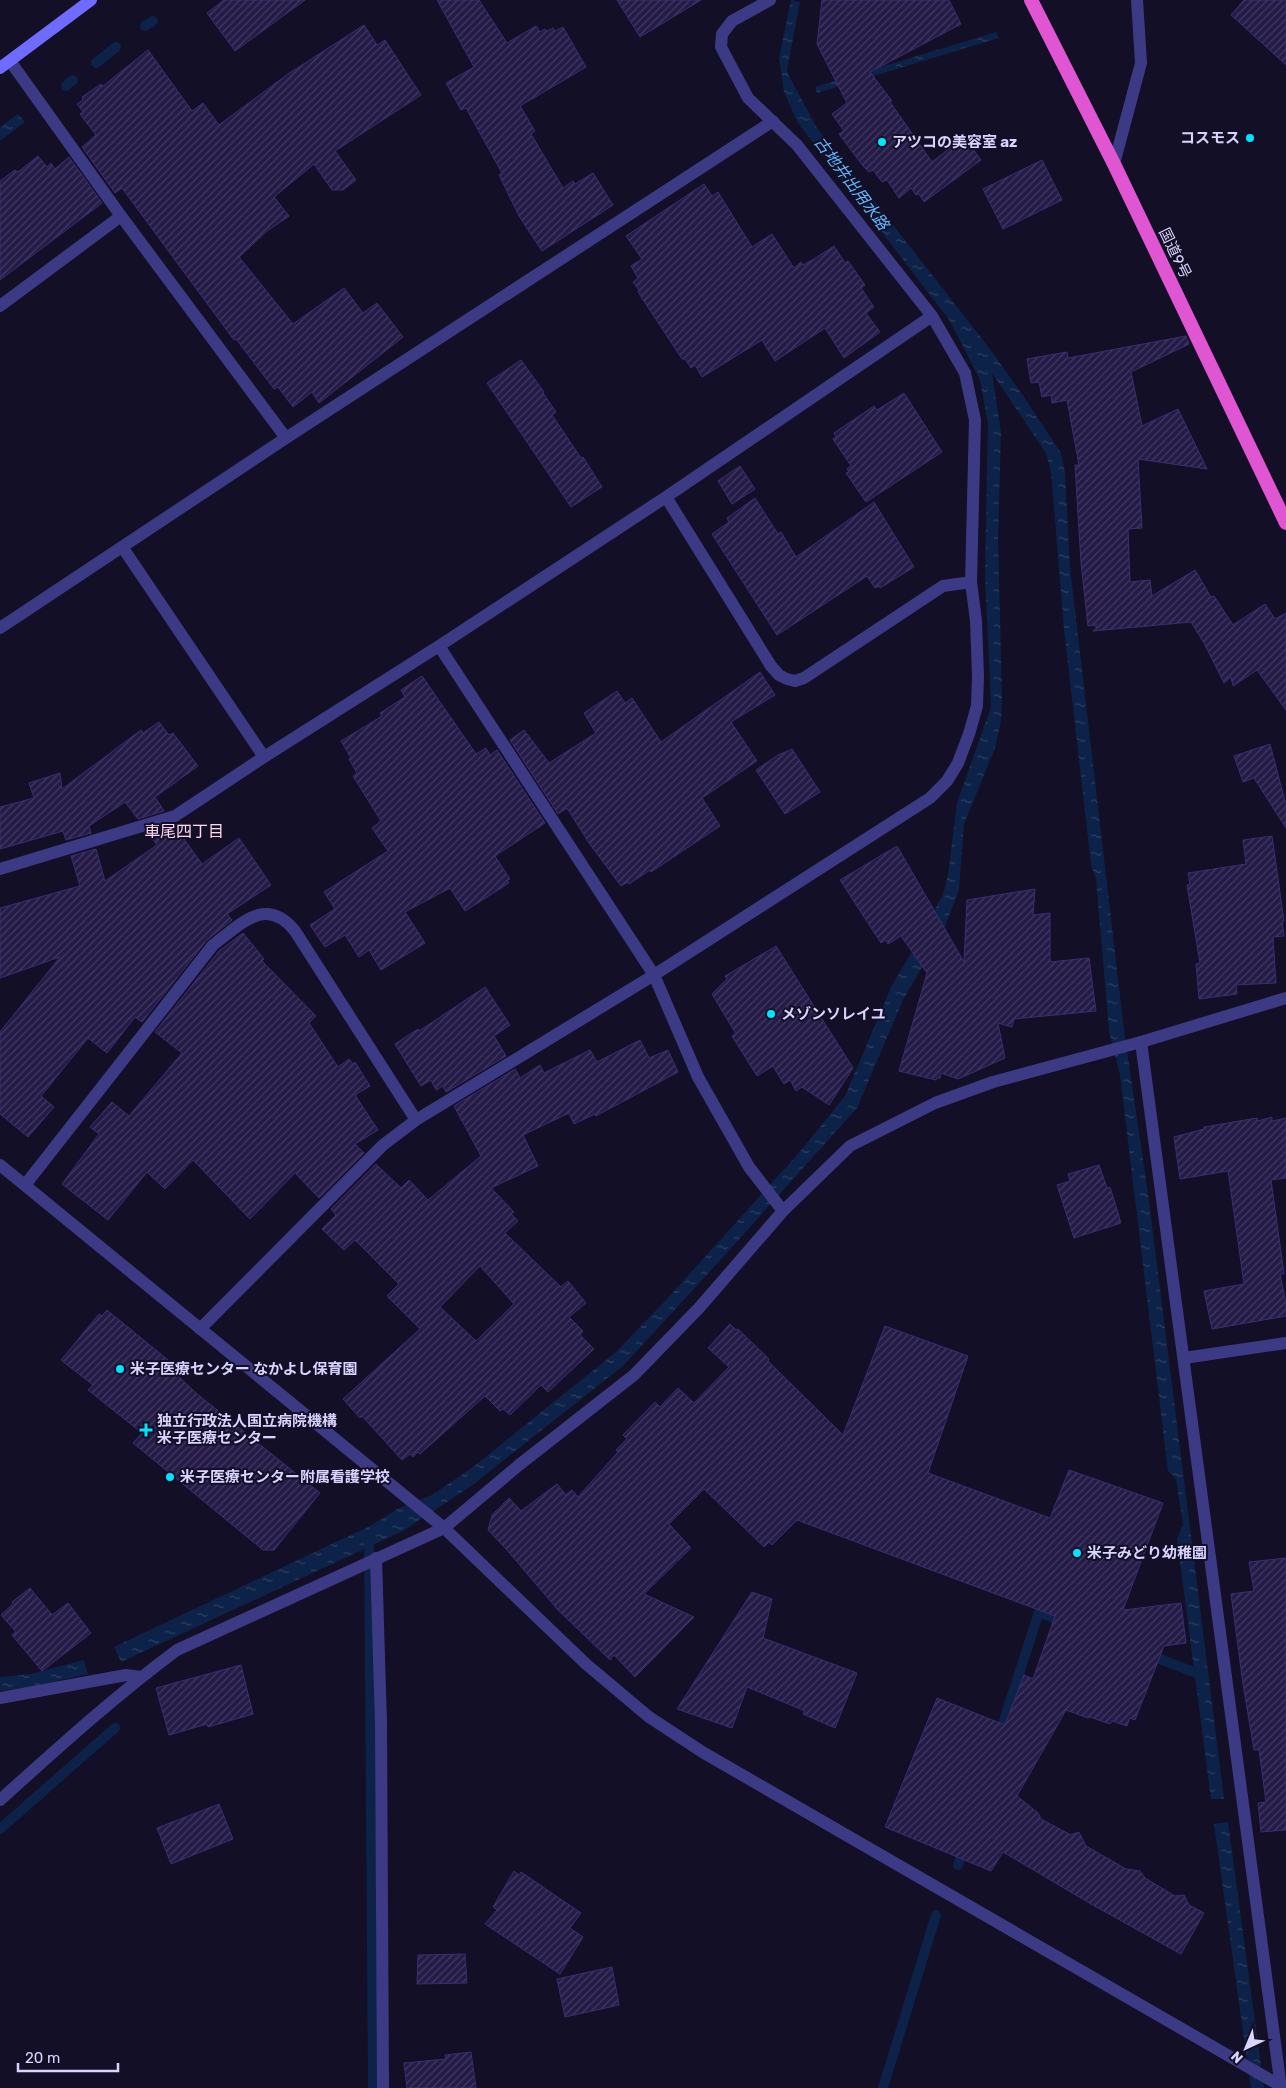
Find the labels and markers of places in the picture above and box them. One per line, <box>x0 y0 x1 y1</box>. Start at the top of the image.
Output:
place label: コスモス <box>1180 129 1240 147</box>
marker: コスモス <box>1244 132 1256 144</box>
place label: アツコの美容室 az <box>892 133 1017 151</box>
marker: アツコの美容室 az <box>876 136 888 148</box>
place label: メゾンソレイユ <box>781 1005 886 1023</box>
marker: メゾンソレイユ <box>765 1008 777 1020</box>
place label: 米子医療センター なかよし保育園 <box>130 1360 357 1378</box>
marker: 米子医療センター なかよし保育園 <box>114 1363 126 1375</box>
place label: 独立行政法人国立病院機構 米子医療センター <box>157 1412 337 1447</box>
marker: 独立行政法人国立病院機構 米子医療センター <box>139 1423 153 1437</box>
place label: 米子医療センター附属看護学校 <box>180 1468 390 1486</box>
marker: 米子医療センター附属看護学校 <box>164 1471 176 1483</box>
place label: 米子みどり幼稚園 <box>1087 1544 1207 1562</box>
marker: 米子みどり幼稚園 <box>1071 1547 1083 1559</box>

